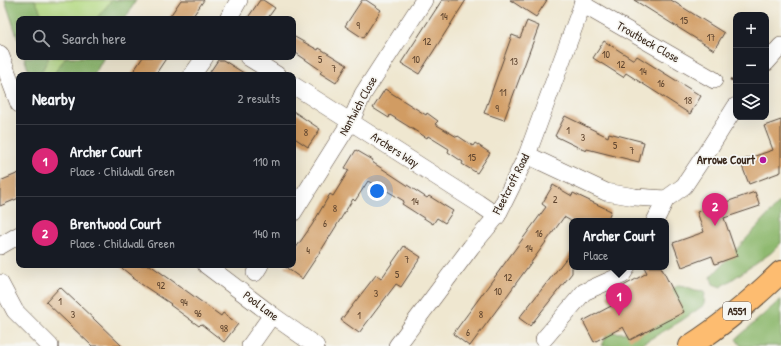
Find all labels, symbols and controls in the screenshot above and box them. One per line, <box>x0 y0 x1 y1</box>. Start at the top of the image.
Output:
house number: 14 <box>440 10 448 23</box>
map controls <box>733 12 769 120</box>
button: + <box>733 12 769 48</box>
house number: 15 <box>680 14 689 27</box>
search box <box>16 16 296 60</box>
street label: Troutbeck Close <box>614 17 683 67</box>
house number: 9 <box>356 19 360 32</box>
icon: search <box>30 27 52 49</box>
text: Search here <box>62 28 126 49</box>
house number: 17 <box>707 31 715 44</box>
house number: 12 <box>423 35 431 48</box>
house number: 10 <box>602 48 611 61</box>
button: − <box>733 48 769 84</box>
house number: 5 <box>318 53 323 66</box>
house number: 10 <box>412 53 421 66</box>
house number: 13 <box>510 55 519 68</box>
house number: 12 <box>617 58 625 71</box>
house number: 7 <box>332 62 337 75</box>
house number: 14 <box>639 65 647 78</box>
street label: Nantwich Close <box>334 73 381 138</box>
house number: 16 <box>657 77 665 90</box>
button: layers <box>733 84 769 120</box>
house number: 11 <box>499 86 507 99</box>
text: Nearby <box>32 87 75 110</box>
text: 2 results <box>238 89 280 107</box>
house number: 18 <box>684 94 692 107</box>
house number: 9 <box>495 102 499 115</box>
house number: 1 <box>566 124 570 137</box>
house number: 8 <box>304 126 308 139</box>
street label: Archers Way <box>368 128 423 171</box>
house number: 3 <box>581 131 586 144</box>
house number: 5 <box>613 139 618 152</box>
text: Archer Court <box>70 141 142 162</box>
house number: 7 <box>630 144 635 157</box>
street label: Fleetcroft Road <box>487 150 533 218</box>
house number: 15 <box>468 151 477 164</box>
place label: Arrowe Court <box>697 151 756 168</box>
text: 1 <box>43 152 47 170</box>
text: 110 m <box>253 152 280 170</box>
marker: Arrowe Court <box>758 155 768 165</box>
text: Place · Childwall Green <box>70 162 175 180</box>
your location <box>367 181 387 201</box>
house number: 2 <box>553 193 558 206</box>
pin: 2 <box>702 193 728 226</box>
house number: 14 <box>411 195 419 208</box>
house number: 8 <box>333 202 337 215</box>
text: Brentwood Court <box>70 213 161 234</box>
house number: 6 <box>323 217 327 230</box>
popup <box>569 218 669 270</box>
text: 2 <box>42 224 48 242</box>
text: 140 m <box>253 224 280 242</box>
text: Archer Court <box>583 225 655 246</box>
house number: 16 <box>535 227 543 240</box>
text: Place · Childwall Green <box>70 234 175 252</box>
house number: 14 <box>525 242 533 255</box>
house number: 4 <box>306 244 310 257</box>
text: Place <box>583 246 608 264</box>
house number: 7 <box>405 253 410 266</box>
house number: 5 <box>395 268 400 281</box>
house number: 12 <box>504 271 512 284</box>
house number: 92 <box>157 279 165 292</box>
pin: 1 <box>606 283 632 316</box>
house number: 10 <box>494 285 503 298</box>
street label: Pool Lane <box>240 287 283 325</box>
house number: 3 <box>374 287 379 300</box>
house number: 1 <box>58 295 62 308</box>
house number: 94 <box>180 296 188 309</box>
road number: A551 <box>723 302 751 320</box>
house number: 96 <box>194 307 202 320</box>
house number: 3 <box>71 308 76 321</box>
house number: 8 <box>479 308 483 321</box>
house number: 1 <box>357 309 361 322</box>
house number: 98 <box>220 322 228 335</box>
house number: 6 <box>466 326 470 339</box>

